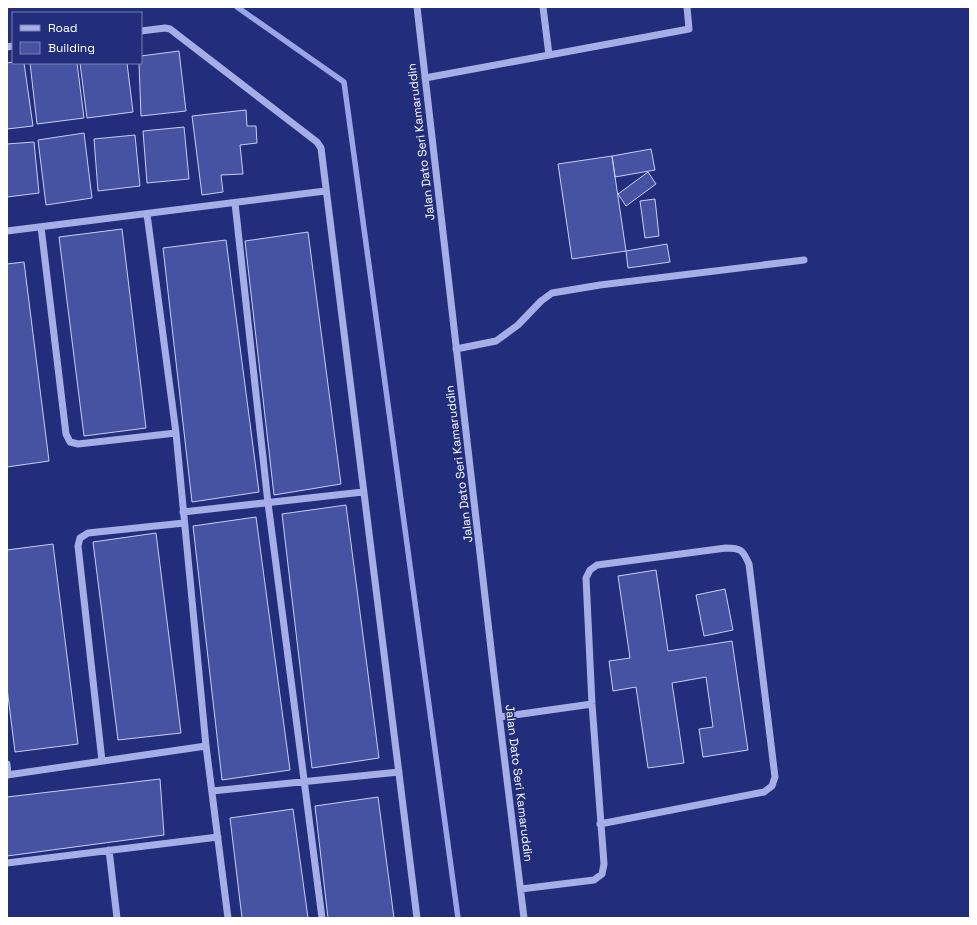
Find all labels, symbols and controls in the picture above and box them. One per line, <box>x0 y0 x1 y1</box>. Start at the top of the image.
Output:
legend <box>12 12 142 64</box>
text: Road <box>48 20 77 36</box>
text: Building <box>48 40 95 56</box>
street label: Jalan Dato Seri Kamaruddin <box>403 62 439 222</box>
street label: Jalan Dato Seri Kamaruddin <box>441 384 477 544</box>
street label: Jalan Dato Seri Kamaruddin <box>501 703 537 863</box>

